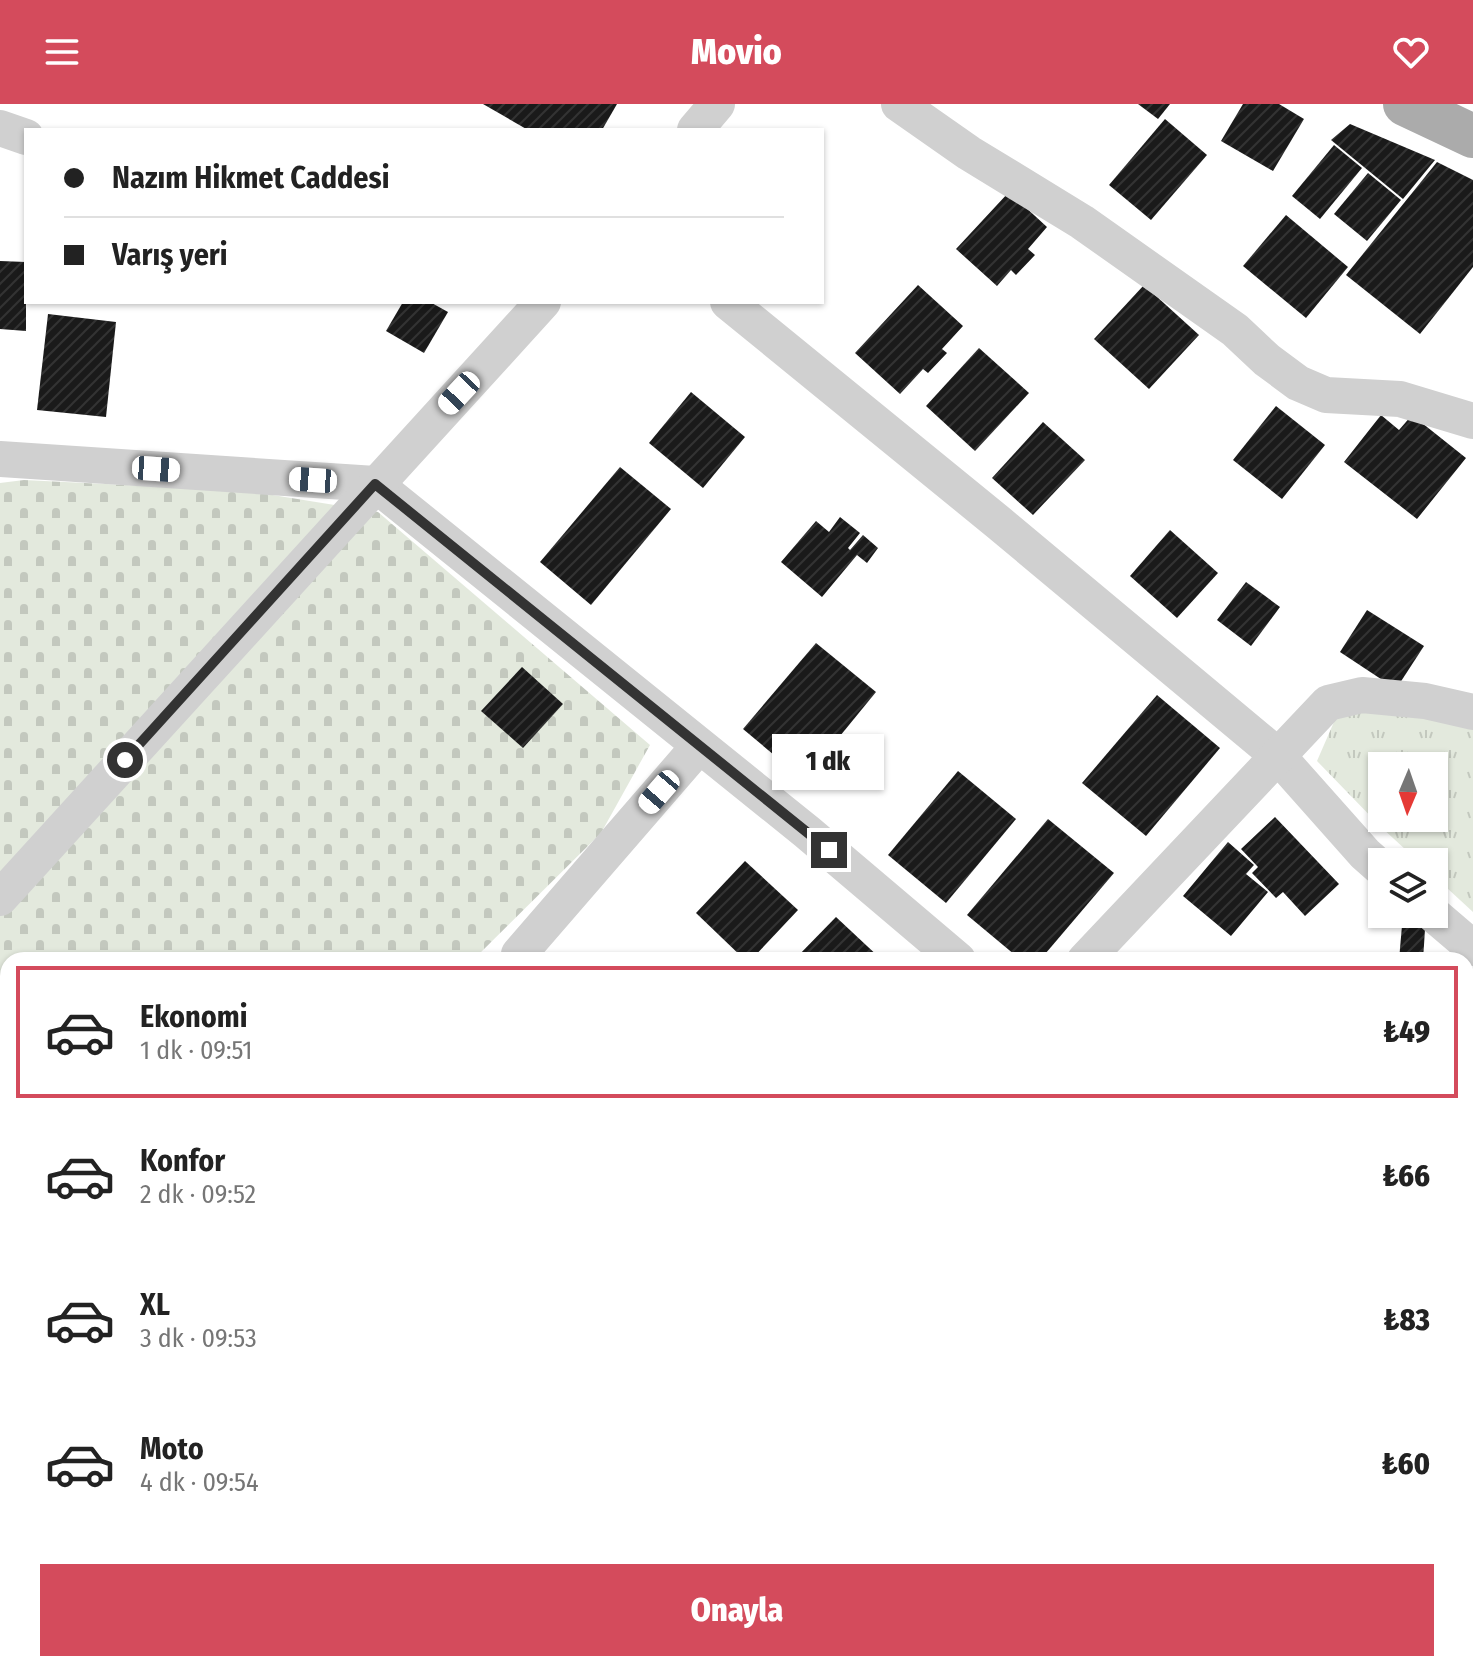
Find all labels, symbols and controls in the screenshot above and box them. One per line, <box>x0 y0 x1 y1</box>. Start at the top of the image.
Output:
icon: menu <box>40 30 84 74</box>
text: Movio <box>691 30 782 74</box>
icon: heart <box>1389 30 1433 74</box>
text: Nazım Hikmet Caddesi <box>112 160 389 196</box>
text: Varış yeri <box>112 237 228 273</box>
car <box>434 367 484 419</box>
car <box>131 455 181 483</box>
car <box>288 466 338 494</box>
callout: 1 dk <box>773 734 885 790</box>
route start <box>107 742 143 778</box>
text: 1 dk <box>806 746 850 777</box>
north arrow <box>1368 752 1448 832</box>
map controls <box>1368 752 1448 928</box>
car <box>634 766 684 818</box>
route end <box>811 832 847 868</box>
button: layers <box>1368 848 1448 928</box>
icon: car <box>44 996 116 1068</box>
text: Ekonomi <box>140 999 248 1035</box>
text: ₺49 <box>1383 1014 1430 1050</box>
text: 1 dk · 09:51 <box>140 1035 252 1066</box>
icon: car <box>44 1140 116 1212</box>
text: Konfor <box>140 1143 225 1179</box>
text: ₺66 <box>1382 1158 1430 1194</box>
text: 2 dk · 09:52 <box>140 1179 256 1210</box>
icon: car <box>44 1284 116 1356</box>
text: XL <box>140 1287 170 1323</box>
text: ₺83 <box>1383 1302 1430 1338</box>
text: 3 dk · 09:53 <box>140 1323 257 1354</box>
icon: car <box>44 1428 116 1500</box>
text: Moto <box>140 1431 204 1467</box>
text: ₺60 <box>1382 1446 1430 1482</box>
text: 4 dk · 09:54 <box>140 1467 259 1498</box>
button: Onayla <box>40 1564 1434 1656</box>

